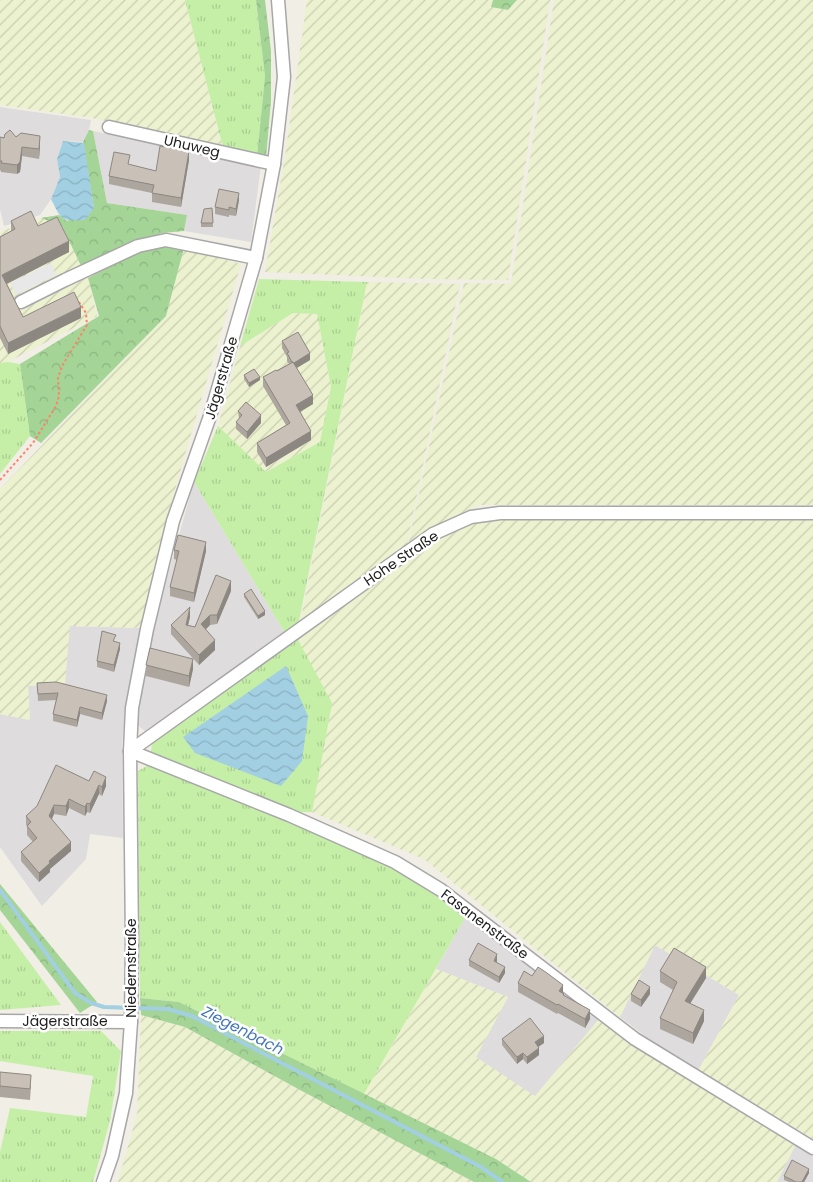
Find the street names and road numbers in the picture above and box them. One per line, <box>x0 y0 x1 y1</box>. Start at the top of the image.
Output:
street label: Uhuweg <box>162 130 222 162</box>
street label: Jägerstraße <box>200 334 242 422</box>
street label: Hohe Straße <box>360 525 443 590</box>
street label: Fasanenstraße <box>437 884 533 964</box>
street label: Niedernstraße <box>121 918 141 1018</box>
street label: Jägerstraße <box>22 1011 108 1031</box>

